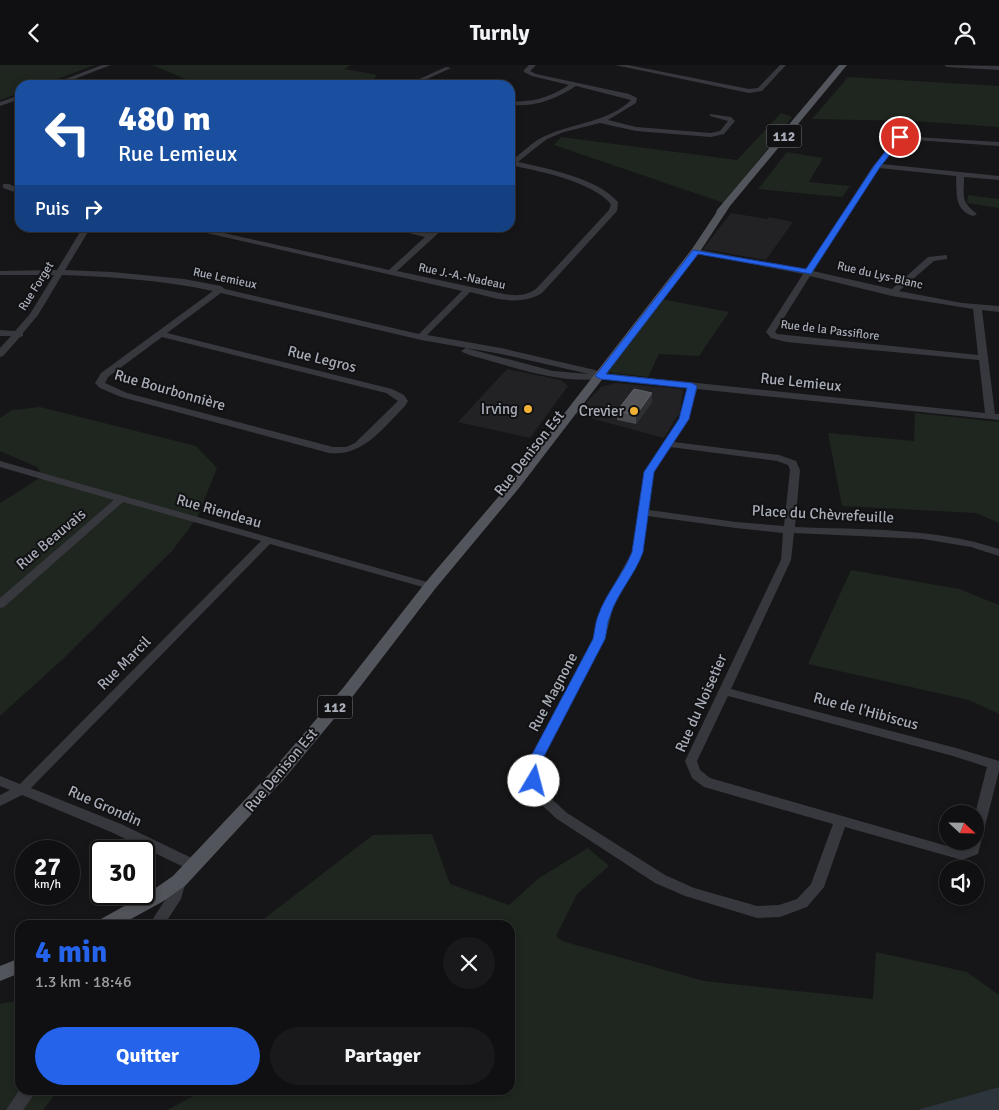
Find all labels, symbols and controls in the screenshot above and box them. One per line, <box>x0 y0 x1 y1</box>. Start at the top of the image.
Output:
icon: back <box>20 19 48 47</box>
text: Turnly <box>470 19 529 46</box>
icon: person <box>951 19 979 47</box>
text: 480 m <box>118 97 211 140</box>
icon: left <box>35 100 100 165</box>
pin <box>879 116 921 158</box>
icon: arrive <box>886 123 914 151</box>
road number: 112 <box>766 124 802 147</box>
text: Rue Lemieux <box>118 140 237 167</box>
icon: right <box>79 195 107 223</box>
text: Puis <box>35 197 69 221</box>
street label: Rue du Lys-Blanc <box>836 258 925 293</box>
street label: Rue Forget <box>15 259 57 314</box>
street label: Rue J.-A.-Nadeau <box>417 260 507 293</box>
street label: Rue Lemieux <box>192 264 259 293</box>
street label: Rue de la Passiflore <box>780 317 880 344</box>
street label: Rue Legros <box>286 342 359 376</box>
street label: Rue Bourbonnière <box>112 366 228 414</box>
street label: Rue Lemieux <box>760 369 842 395</box>
place label: Irving <box>481 400 518 418</box>
place label: Crevier <box>579 402 624 420</box>
marker: Irving <box>522 403 534 415</box>
marker: Crevier <box>628 405 640 417</box>
street label: Rue Denison Est <box>490 407 568 499</box>
street label: Rue Riendeau <box>174 490 264 532</box>
street label: Place du Chèvrefeuille <box>751 501 895 527</box>
street label: Rue Beauvais <box>13 504 90 573</box>
street label: Rue Marcil <box>93 632 155 694</box>
street label: Rue Magnone <box>525 649 581 735</box>
street label: Rue du Noisetier <box>671 651 731 755</box>
street label: Rue de l'Hibiscus <box>812 688 921 734</box>
road number: 112 <box>318 695 352 719</box>
street label: Rue Denison Est <box>241 725 321 815</box>
position arrow <box>507 754 559 806</box>
street label: Rue Grondin <box>65 782 145 830</box>
north arrow <box>939 805 984 850</box>
map controls <box>939 805 984 905</box>
speed limit sign: 30 <box>90 840 155 905</box>
text: 27 <box>34 851 61 882</box>
button: sound <box>939 860 984 905</box>
text: km/h <box>34 877 61 892</box>
text: 4 min <box>35 934 107 971</box>
button: close <box>443 937 495 989</box>
text: 1.3 km · 18:46 <box>35 972 132 992</box>
button: Quitter <box>35 1027 260 1085</box>
button: Partager <box>270 1027 495 1085</box>

